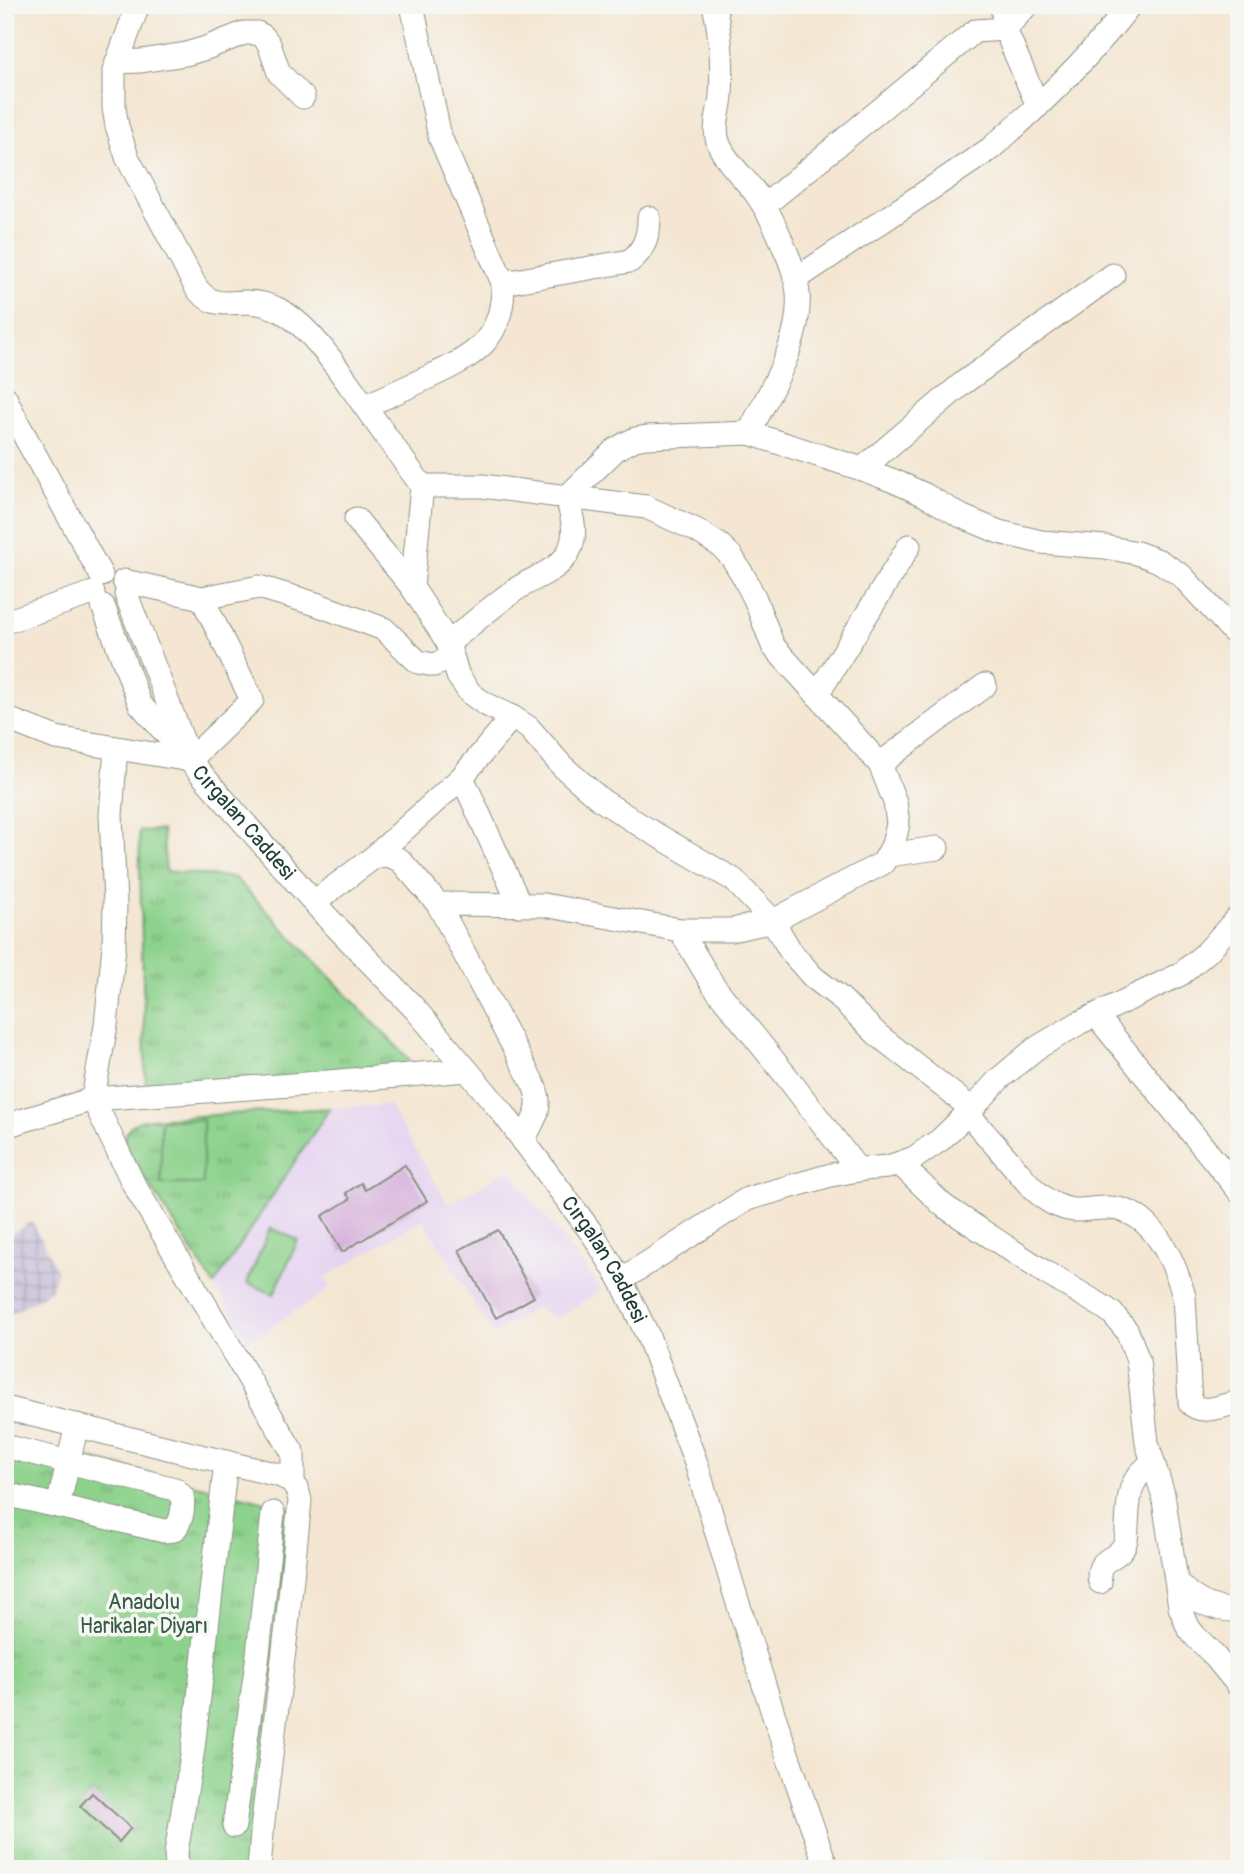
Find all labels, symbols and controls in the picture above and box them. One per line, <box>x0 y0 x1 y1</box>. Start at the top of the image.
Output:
street label: Cırgalan Caddesi <box>186 759 301 886</box>
street label: Cırgalan Caddesi <box>555 1191 653 1327</box>
park label: Anadolu Harikalar Diyarı <box>80 1589 208 1640</box>

